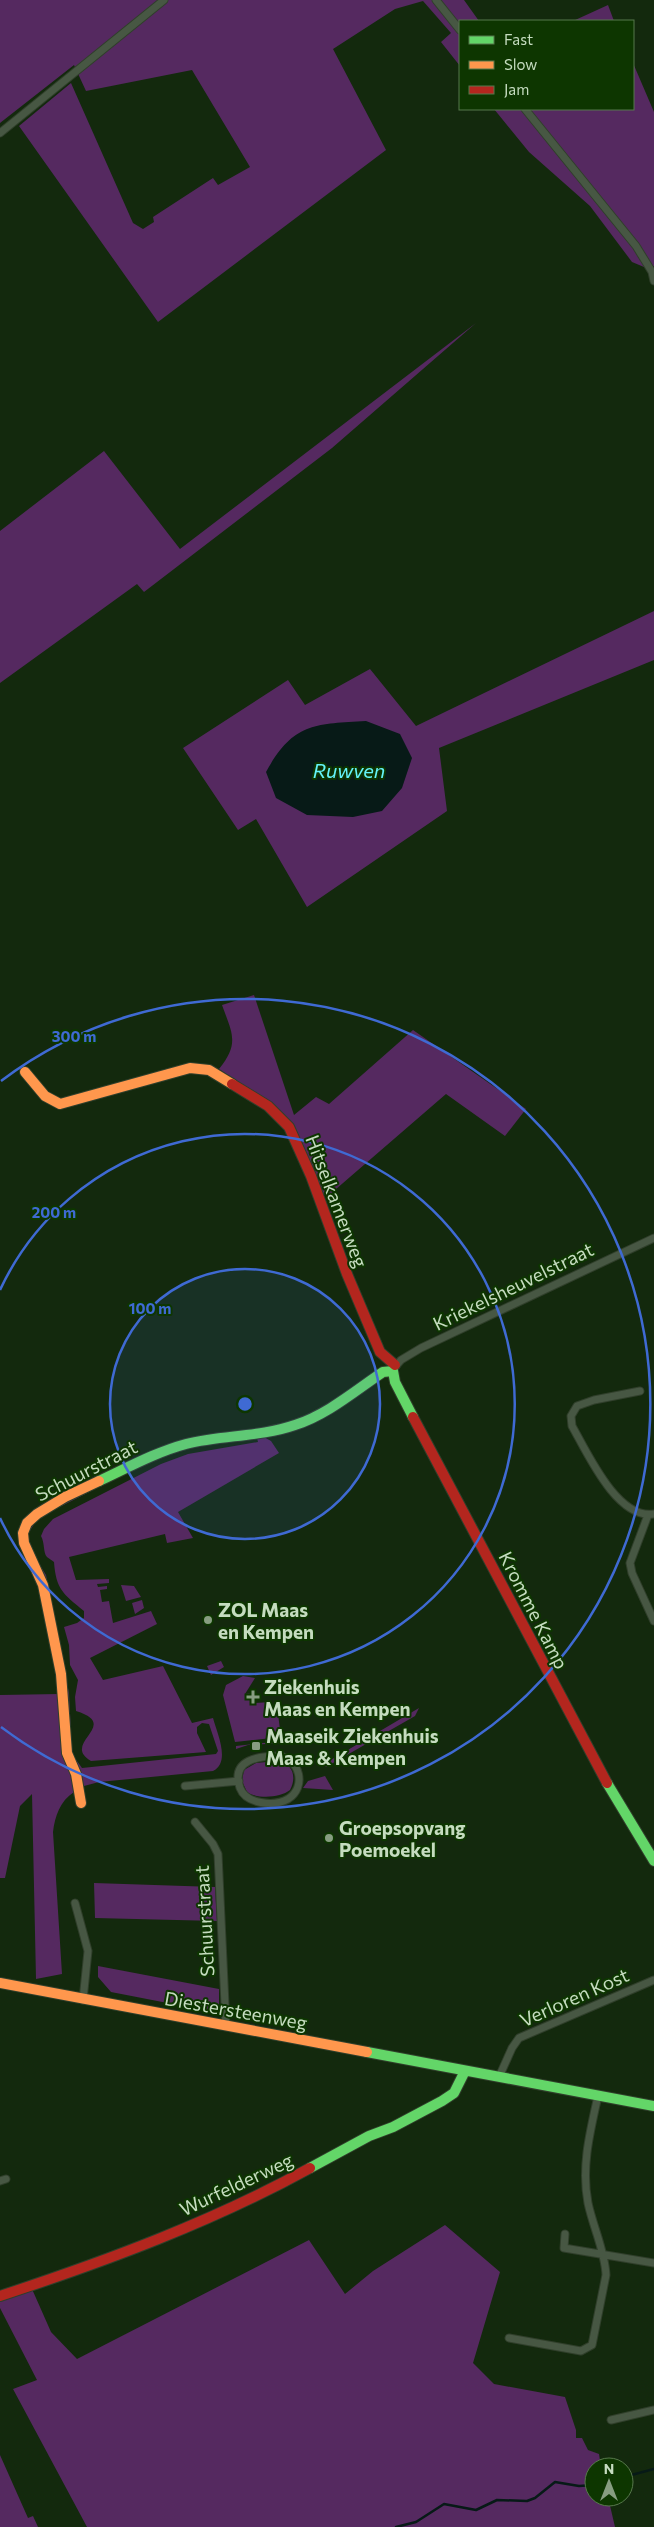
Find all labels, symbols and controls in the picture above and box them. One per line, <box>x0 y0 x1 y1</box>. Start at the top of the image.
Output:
legend <box>459 20 634 110</box>
text: Fast <box>504 30 533 48</box>
text: Slow <box>504 55 537 73</box>
text: Jam <box>504 80 529 98</box>
water label: Ruwven <box>313 758 385 782</box>
text: 300 m <box>52 1027 96 1045</box>
street label: Hitselkamerweg <box>301 1132 373 1270</box>
text: 200 m <box>32 1203 76 1221</box>
street label: Kriekelsheuvelstraat <box>429 1237 597 1335</box>
text: 100 m <box>129 1299 171 1317</box>
centre of rings <box>236 1395 254 1413</box>
street label: Schuurstraat <box>31 1434 141 1506</box>
street label: Kromme Kamp <box>495 1547 573 1673</box>
place label: ZOL Maas en Kempen <box>218 1598 314 1643</box>
marker: ZOL Maas en Kempen <box>202 1614 214 1626</box>
place label: Ziekenhuis Maas en Kempen <box>264 1675 411 1720</box>
marker: Ziekenhuis Maas en Kempen <box>246 1690 260 1704</box>
place label: Maaseik Ziekenhuis Maas & Kempen <box>266 1724 439 1769</box>
marker: Maaseik Ziekenhuis Maas & Kempen <box>250 1740 262 1752</box>
place label: Groepsopvang Poemoekel <box>339 1816 466 1861</box>
marker: Groepsopvang Poemoekel <box>323 1832 335 1844</box>
street label: Schuurstraat <box>190 1865 218 1977</box>
street label: Verloren Kost <box>516 1963 632 2031</box>
street label: Diestersteenweg <box>163 1986 309 2034</box>
street label: Wurfelderweg <box>176 2148 296 2220</box>
north arrow <box>584 2457 634 2507</box>
text: N <box>604 2460 614 2477</box>

